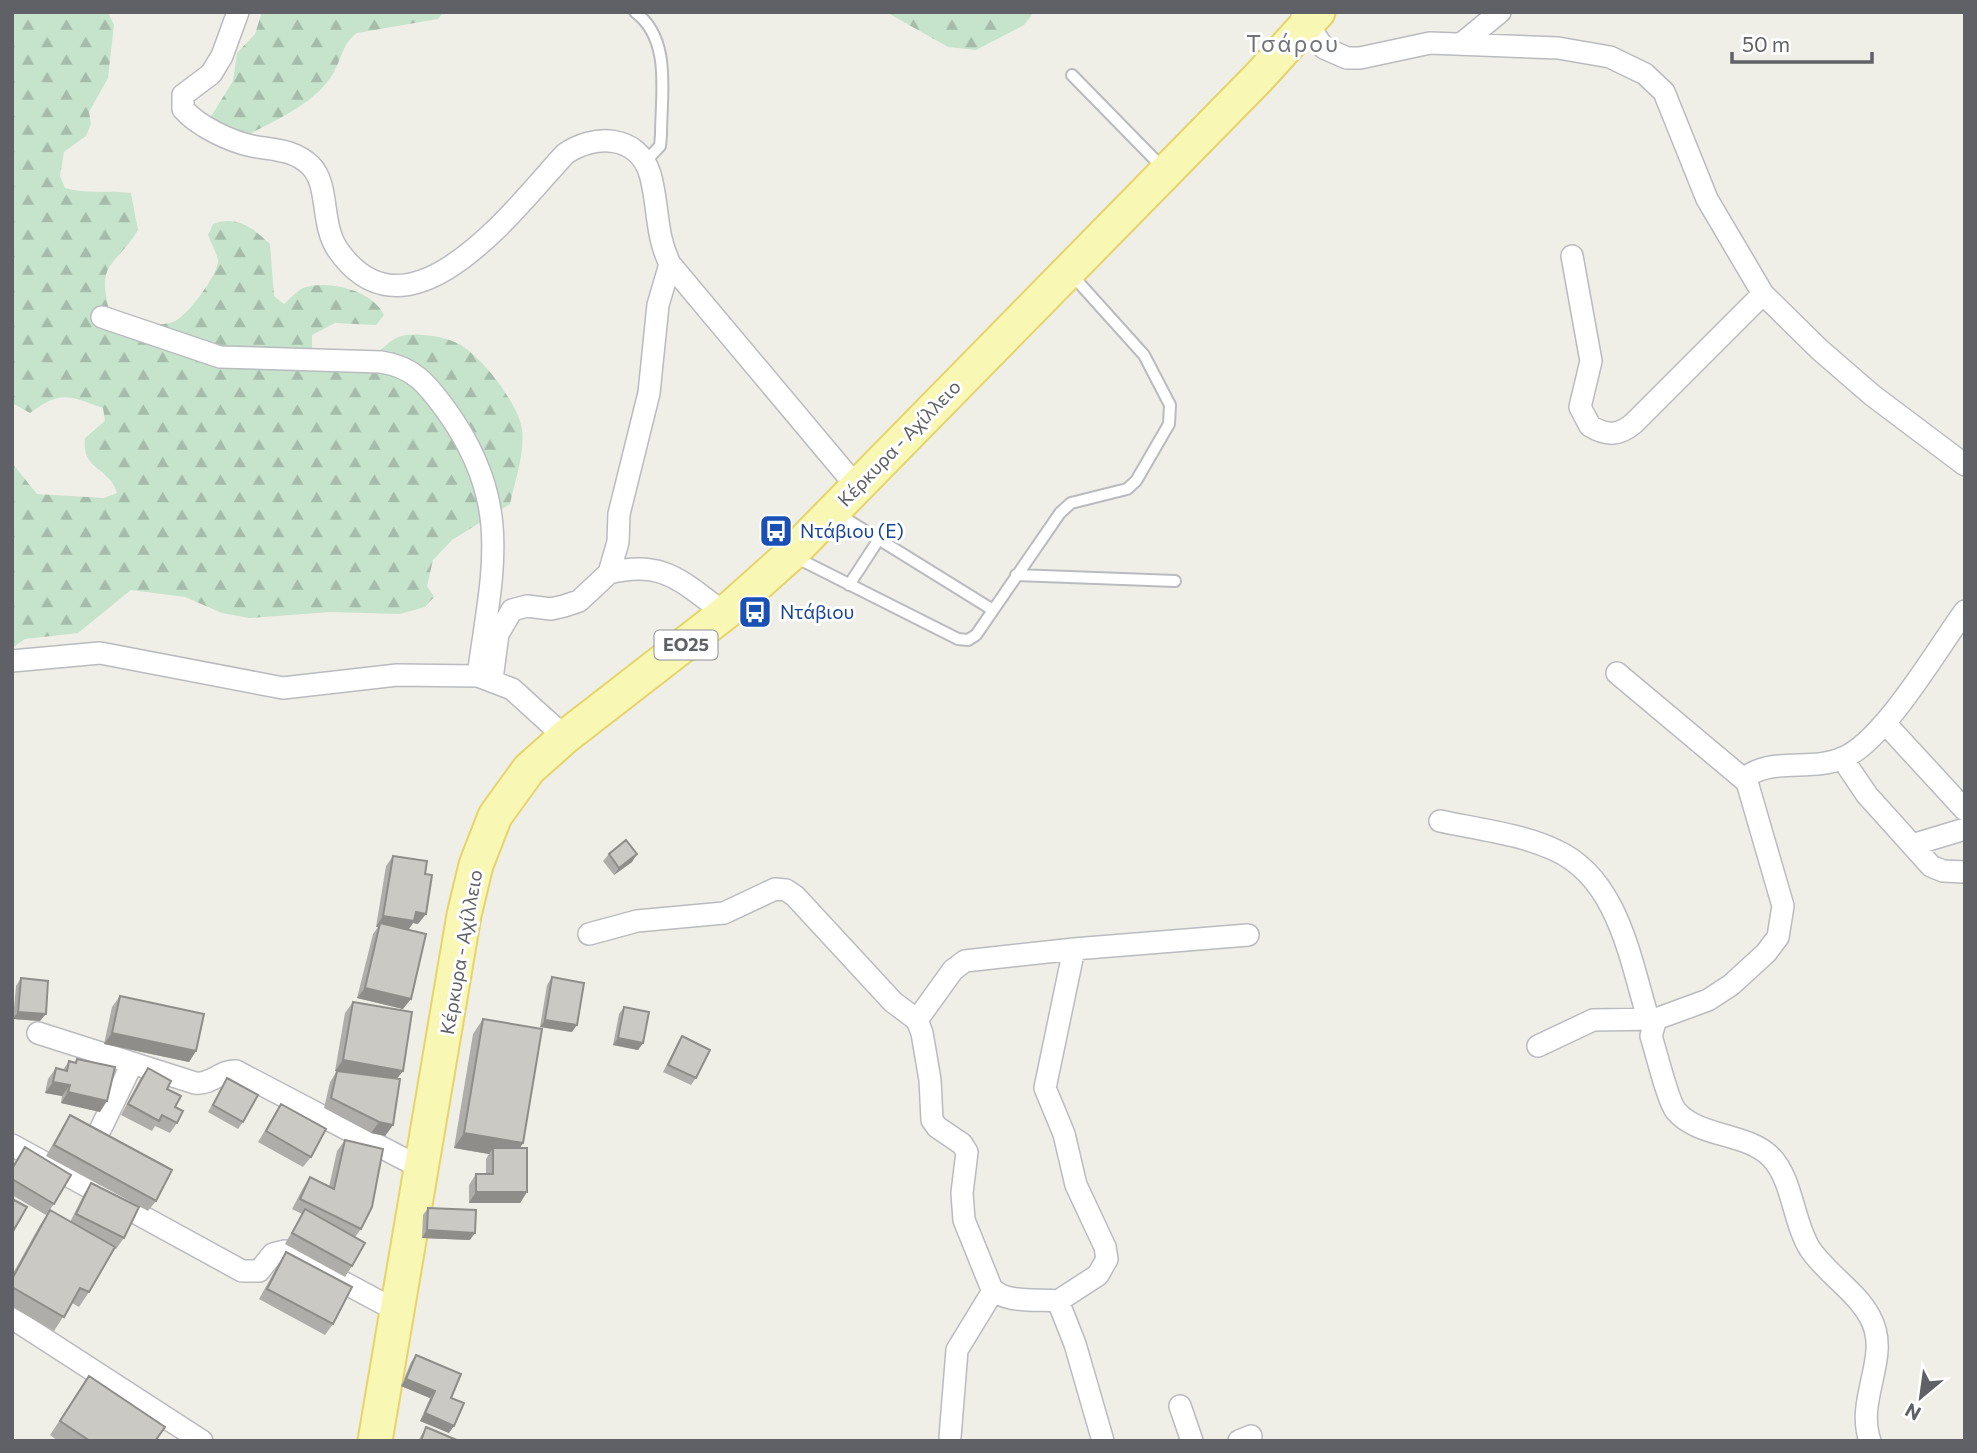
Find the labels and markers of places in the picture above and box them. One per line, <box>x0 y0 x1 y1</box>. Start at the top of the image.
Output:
bus stop icon: Ντάβιου (E) <box>757 512 795 550</box>
place label: Ντάβιου (E) <box>800 519 904 542</box>
bus stop icon: Ντάβιου <box>736 593 774 631</box>
place label: Ντάβιου <box>780 600 854 623</box>

